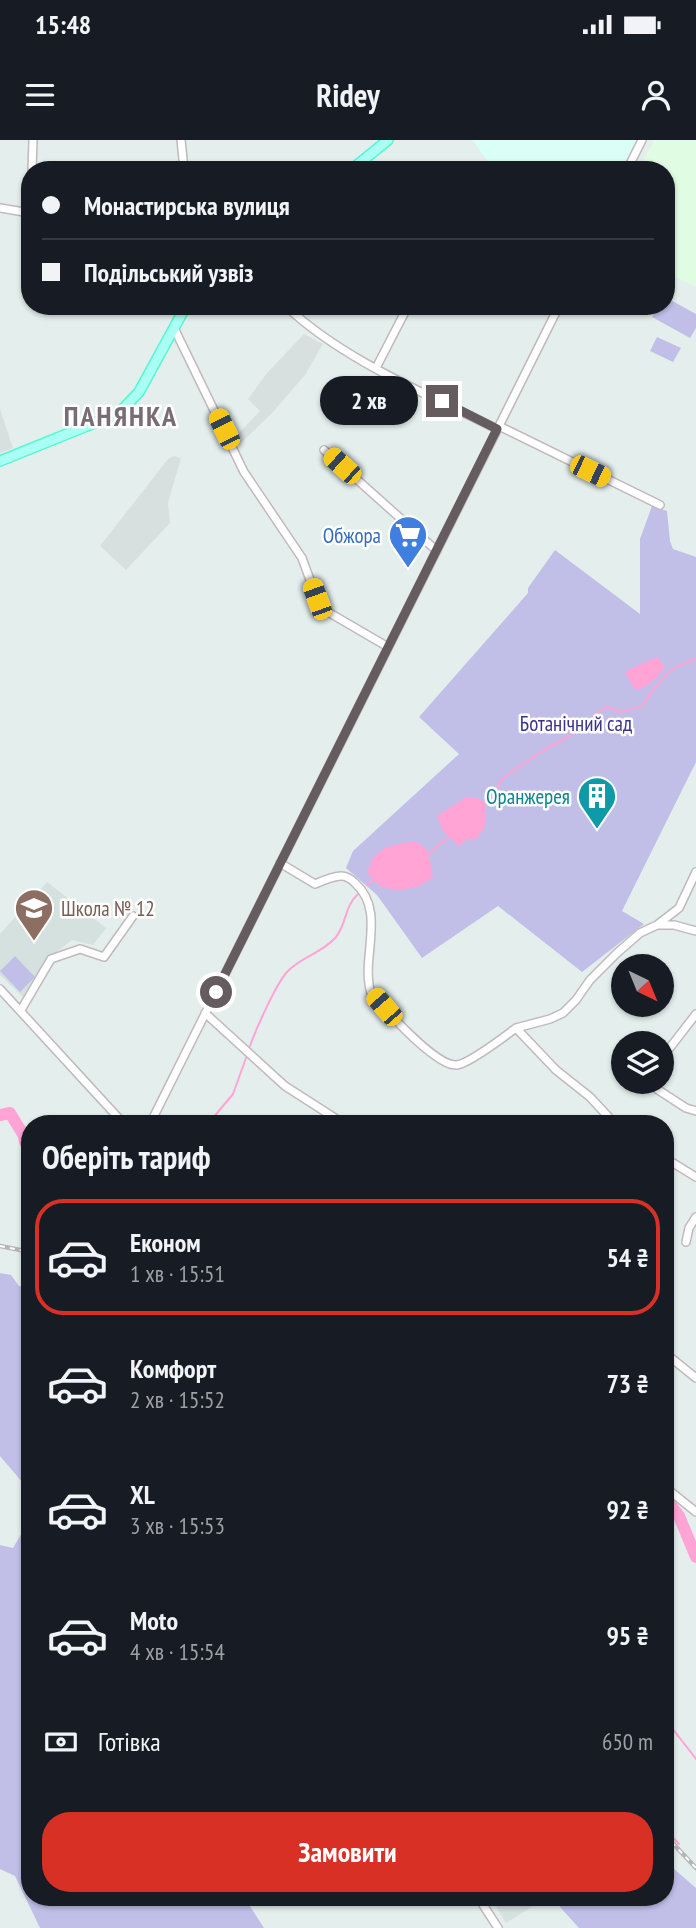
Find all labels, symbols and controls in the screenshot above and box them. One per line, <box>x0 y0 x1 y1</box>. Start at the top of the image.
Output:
text: 15:48 <box>35 8 91 41</box>
text: Ridey <box>316 74 380 116</box>
icon: menu <box>21 76 59 114</box>
icon: person <box>637 76 675 114</box>
text: Монастирська вулиця <box>84 189 290 222</box>
text: Подільський узвіз <box>84 256 254 289</box>
callout: 2 хв <box>320 376 418 426</box>
route end <box>426 385 458 417</box>
text: 2 хв <box>351 386 387 415</box>
district label: ПАНЯНКА <box>64 397 178 434</box>
car <box>206 406 243 452</box>
car <box>320 444 365 488</box>
car <box>567 452 614 490</box>
supermarket icon: Обжора <box>387 514 429 569</box>
place label: Обжора <box>323 522 381 549</box>
car <box>300 576 335 622</box>
park label: Ботанічний сад <box>520 710 632 737</box>
building icon: Оранжерея <box>576 775 618 830</box>
place label: Оранжерея <box>486 783 570 810</box>
school or university icon: Школа № 12 <box>13 887 55 942</box>
place label: Школа № 12 <box>61 895 155 922</box>
north arrow <box>611 954 674 1017</box>
map controls <box>611 954 674 1094</box>
route start <box>200 976 232 1008</box>
car <box>363 984 406 1030</box>
button: layers <box>611 1031 674 1094</box>
text: Оберіть тариф <box>42 1136 210 1178</box>
icon: car <box>46 1226 109 1289</box>
text: Економ <box>130 1226 201 1259</box>
text: 54 ₴ <box>606 1241 649 1274</box>
text: 1 хв · 15:51 <box>130 1259 225 1288</box>
icon: car <box>46 1352 109 1415</box>
text: Комфорт <box>130 1352 216 1385</box>
text: 73 ₴ <box>606 1367 649 1400</box>
text: 2 хв · 15:52 <box>130 1385 225 1414</box>
icon: car <box>46 1478 109 1541</box>
text: XL <box>130 1478 155 1511</box>
text: 92 ₴ <box>606 1493 649 1526</box>
text: 3 хв · 15:53 <box>130 1511 225 1540</box>
icon: car <box>46 1604 109 1667</box>
text: Moto <box>130 1604 178 1637</box>
text: 95 ₴ <box>606 1619 649 1652</box>
text: 4 хв · 15:54 <box>130 1637 225 1666</box>
icon: cash <box>42 1723 80 1761</box>
text: Готівка <box>98 1725 161 1758</box>
text: 650 m <box>602 1727 653 1756</box>
button: Замовити <box>42 1812 653 1892</box>

